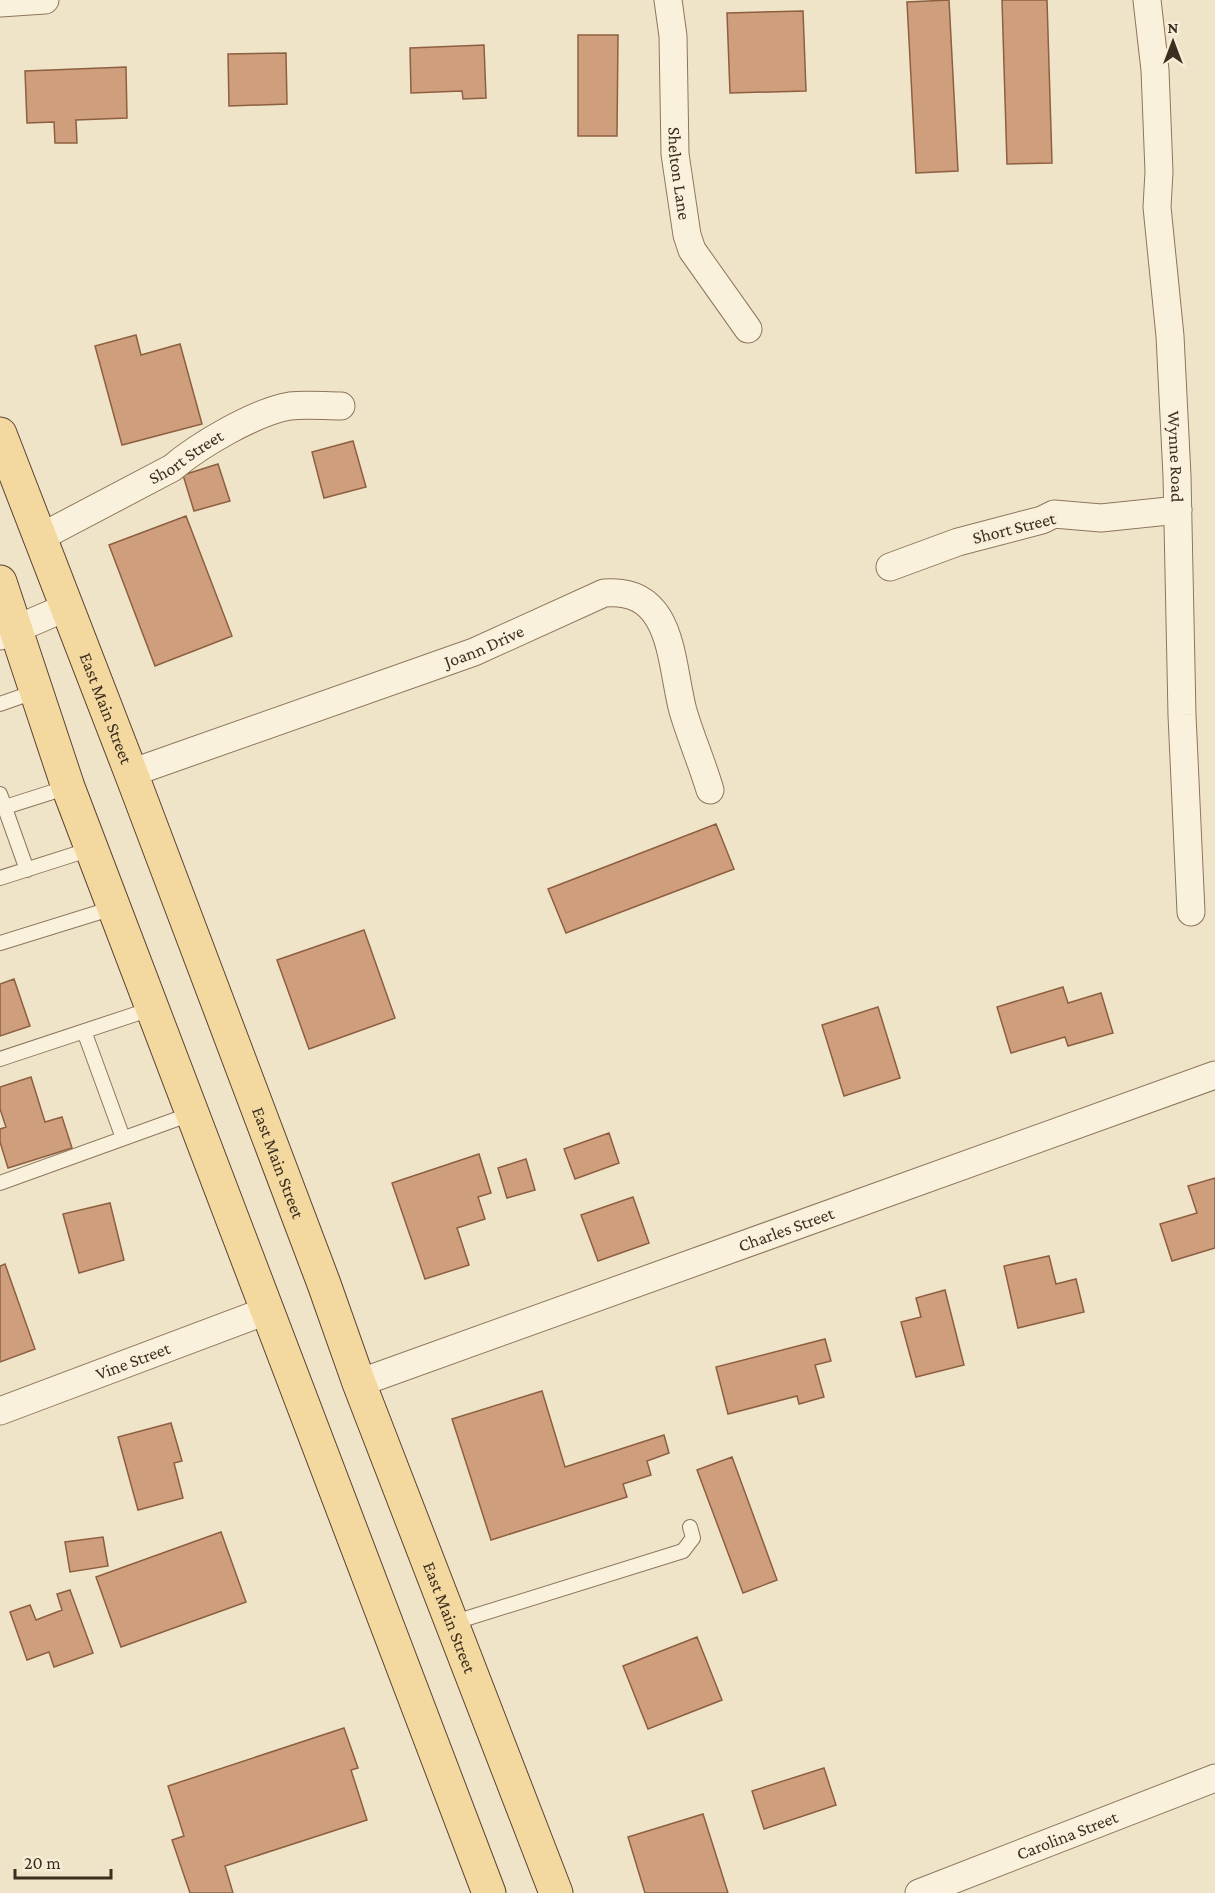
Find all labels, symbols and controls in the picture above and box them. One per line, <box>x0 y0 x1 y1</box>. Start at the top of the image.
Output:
north arrow <box>1143 12 1203 72</box>
text: N <box>1168 19 1179 36</box>
street label: Shelton Lane <box>665 127 695 221</box>
street label: Wynne Road <box>1164 410 1188 503</box>
street label: Short Street <box>145 425 228 488</box>
street label: Short Street <box>970 508 1059 548</box>
street label: Joann Drive <box>440 621 527 672</box>
street label: East Main Street <box>75 650 137 768</box>
street label: East Main Street <box>248 1104 309 1222</box>
street label: Charles Street <box>736 1203 838 1256</box>
street label: Vine Street <box>93 1338 174 1384</box>
street label: East Main Street <box>419 1559 480 1677</box>
street label: Carolina Street <box>1014 1806 1122 1864</box>
scale bar <box>15 1842 111 1880</box>
text: 20 m <box>24 1853 61 1873</box>

